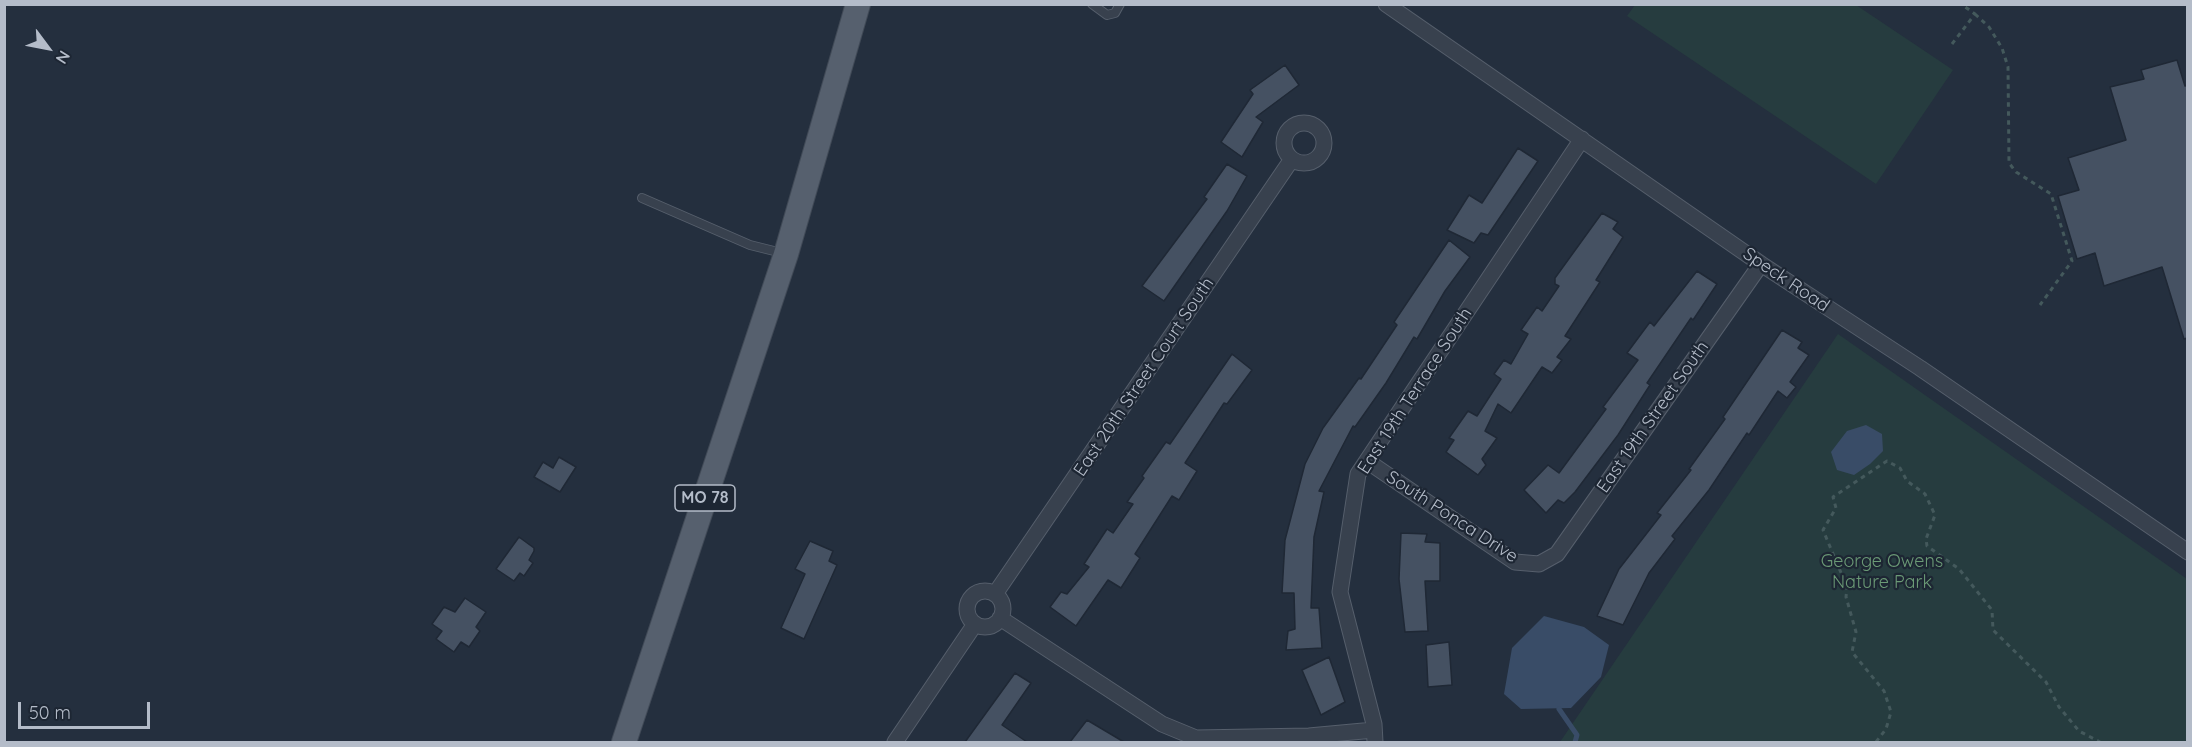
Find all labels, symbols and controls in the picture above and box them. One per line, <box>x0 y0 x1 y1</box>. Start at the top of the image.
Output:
north arrow <box>18 18 78 78</box>
text: N <box>52 47 75 68</box>
street label: Speck Road <box>1739 243 1833 317</box>
street label: East 20th Street Court South <box>1069 274 1219 480</box>
street label: East 19th Terrace South <box>1353 304 1477 478</box>
street label: East 19th Street South <box>1592 337 1714 497</box>
street label: South Ponca Drive <box>1382 466 1522 568</box>
road number: MO 78 <box>675 485 735 511</box>
park label: George Owens Nature Park <box>1821 551 1943 594</box>
scale bar <box>21 690 153 728</box>
text: 50 m <box>29 701 71 724</box>

